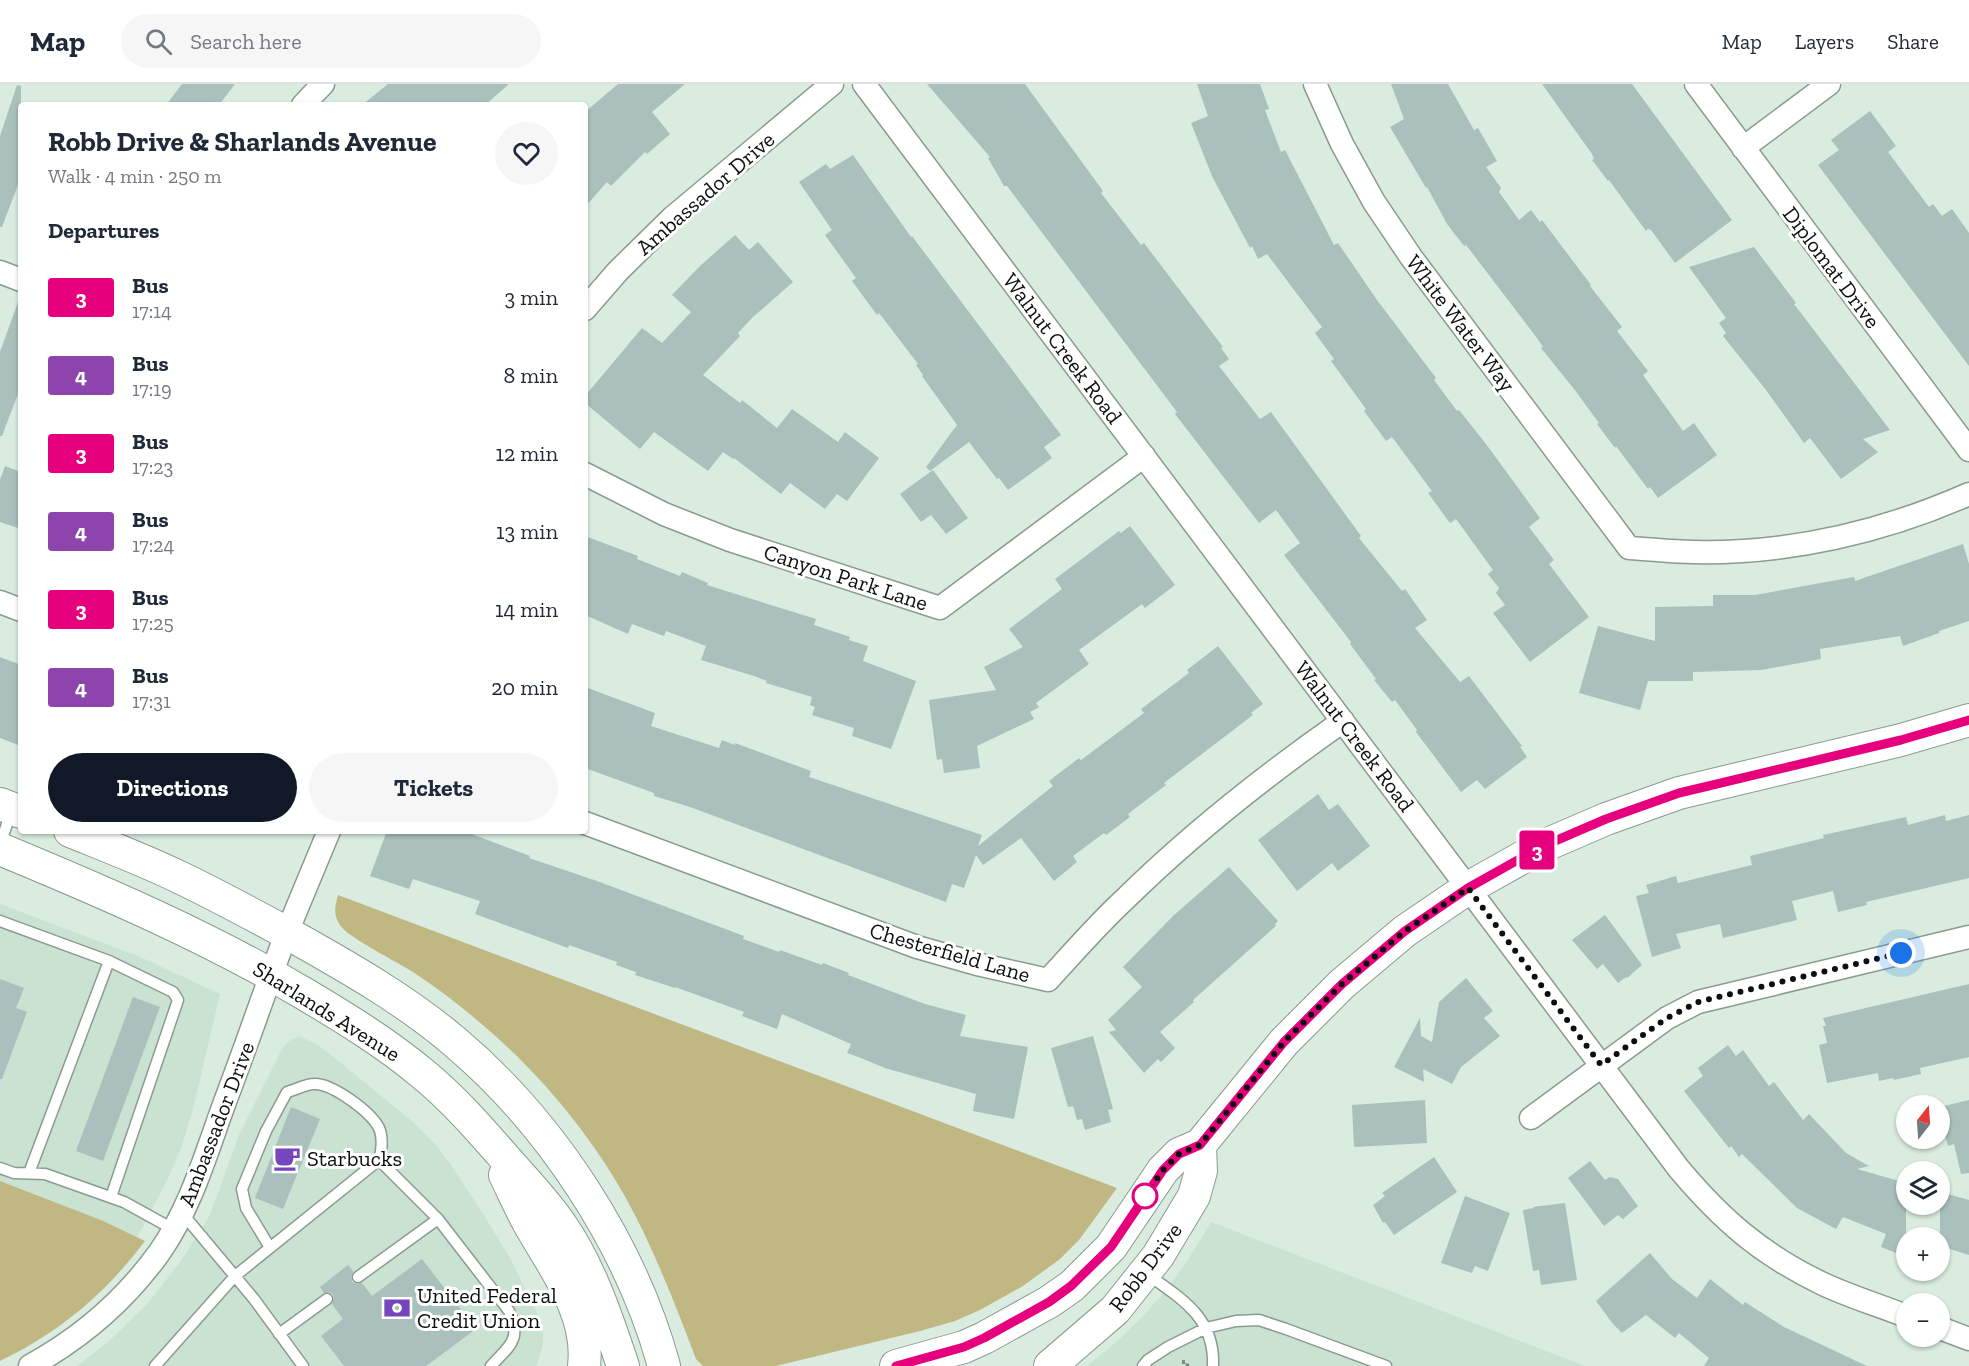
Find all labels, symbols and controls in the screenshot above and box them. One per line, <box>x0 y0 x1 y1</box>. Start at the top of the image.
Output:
search box <box>121 14 541 68</box>
text: Map <box>30 25 85 58</box>
icon: search <box>142 25 175 58</box>
text: Search here <box>190 28 302 55</box>
text: Map <box>1722 29 1762 54</box>
text: Layers <box>1795 29 1854 54</box>
text: Share <box>1887 29 1939 54</box>
button: heart <box>495 122 558 185</box>
text: Robb Drive & Sharlands Avenue <box>48 125 437 158</box>
street label: Ambassador Drive <box>631 126 780 261</box>
text: Walk · 4 min · 250 m <box>48 164 222 188</box>
street label: Diplomat Drive <box>1777 201 1886 334</box>
text: Departures <box>48 217 159 244</box>
street label: White Water Way <box>1400 249 1521 398</box>
street label: Walnut Creek Road <box>997 267 1128 429</box>
text: Bus <box>132 272 169 299</box>
text: 3 min <box>504 284 558 311</box>
text: 3 <box>75 285 87 310</box>
text: 17:14 <box>132 299 172 323</box>
text: Bus <box>132 350 169 377</box>
text: 8 min <box>503 362 558 389</box>
text: 4 <box>75 363 87 388</box>
text: 17:19 <box>132 377 172 401</box>
text: Bus <box>132 428 169 455</box>
text: 12 min <box>495 440 558 467</box>
text: 3 <box>75 441 87 466</box>
text: 17:23 <box>132 455 173 479</box>
text: Bus <box>132 506 169 533</box>
text: 13 min <box>496 518 558 545</box>
text: 4 <box>75 519 87 544</box>
text: 17:24 <box>132 533 174 557</box>
street label: Canyon Park Lane <box>760 538 931 617</box>
text: Bus <box>132 584 169 611</box>
text: 14 min <box>495 596 558 623</box>
text: 3 <box>75 597 87 622</box>
text: 17:25 <box>132 611 174 635</box>
street label: Walnut Creek Road <box>1289 655 1420 817</box>
text: Bus <box>132 662 169 689</box>
text: 20 min <box>491 674 558 701</box>
text: 4 <box>75 675 87 700</box>
text: 17:31 <box>132 689 171 713</box>
button: Directions <box>48 753 297 822</box>
button: Tickets <box>309 753 558 822</box>
line badge: 3 <box>1518 830 1556 870</box>
text: 3 <box>1531 838 1543 863</box>
street label: Chesterfield Lane <box>867 917 1033 988</box>
your location <box>1886 938 1916 968</box>
street label: Sharlands Avenue <box>248 955 405 1068</box>
street label: Ambassador Drive <box>173 1038 260 1211</box>
north arrow <box>1896 1095 1950 1149</box>
map controls <box>1896 1095 1950 1347</box>
cafe icon: Starbucks <box>272 1143 302 1173</box>
place label: Starbucks <box>307 1145 402 1172</box>
button: layers <box>1896 1161 1950 1215</box>
unlabelled marker <box>1132 1183 1158 1209</box>
street label: Robb Drive <box>1103 1217 1188 1317</box>
button: + <box>1896 1227 1950 1281</box>
place label: United Federal Credit Union <box>417 1282 557 1334</box>
bank icon: United Federal Credit Union <box>382 1293 412 1323</box>
button: − <box>1896 1293 1950 1347</box>

